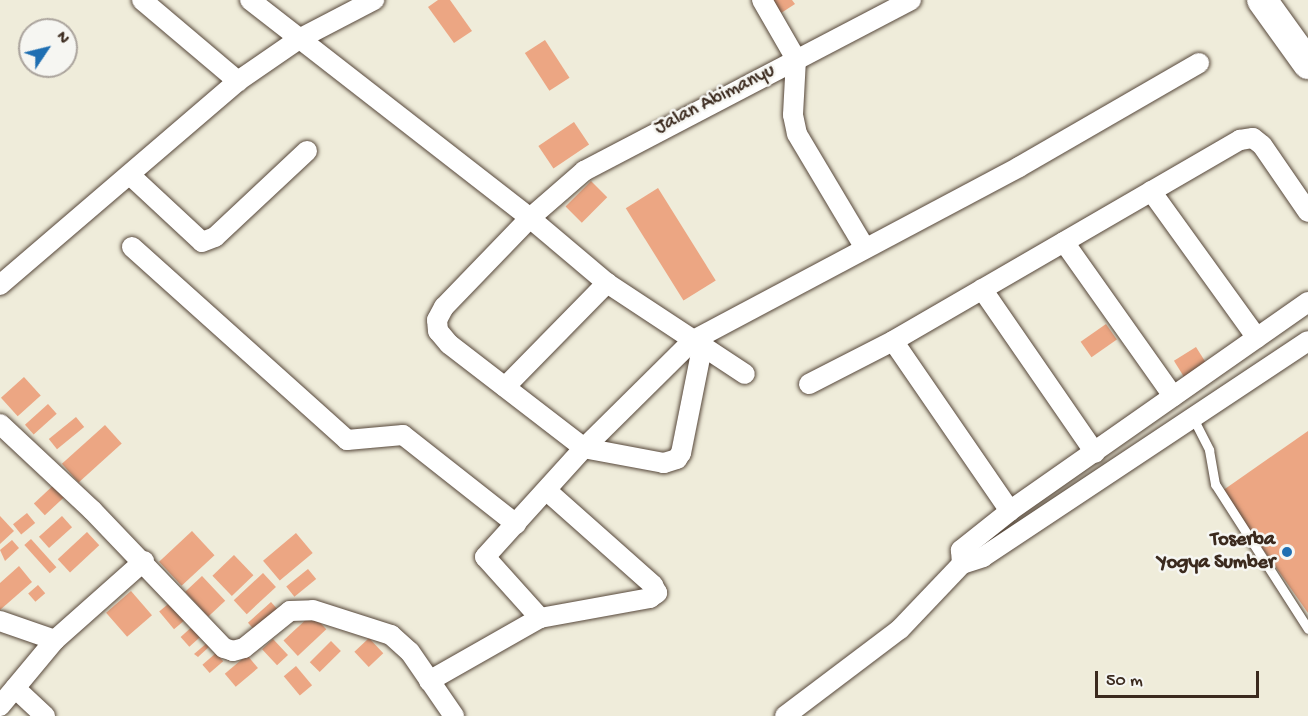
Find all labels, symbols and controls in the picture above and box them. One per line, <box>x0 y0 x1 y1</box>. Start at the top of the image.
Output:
north arrow <box>18 18 78 78</box>
text: N <box>51 29 72 48</box>
street label: Jalan Abimanyu <box>651 59 779 141</box>
place label: Toserba Yogya Sumber <box>1157 528 1275 575</box>
marker: Toserba Yogya Sumber <box>1280 545 1294 559</box>
scale bar <box>1098 659 1262 697</box>
text: 50 m <box>1106 671 1143 692</box>

